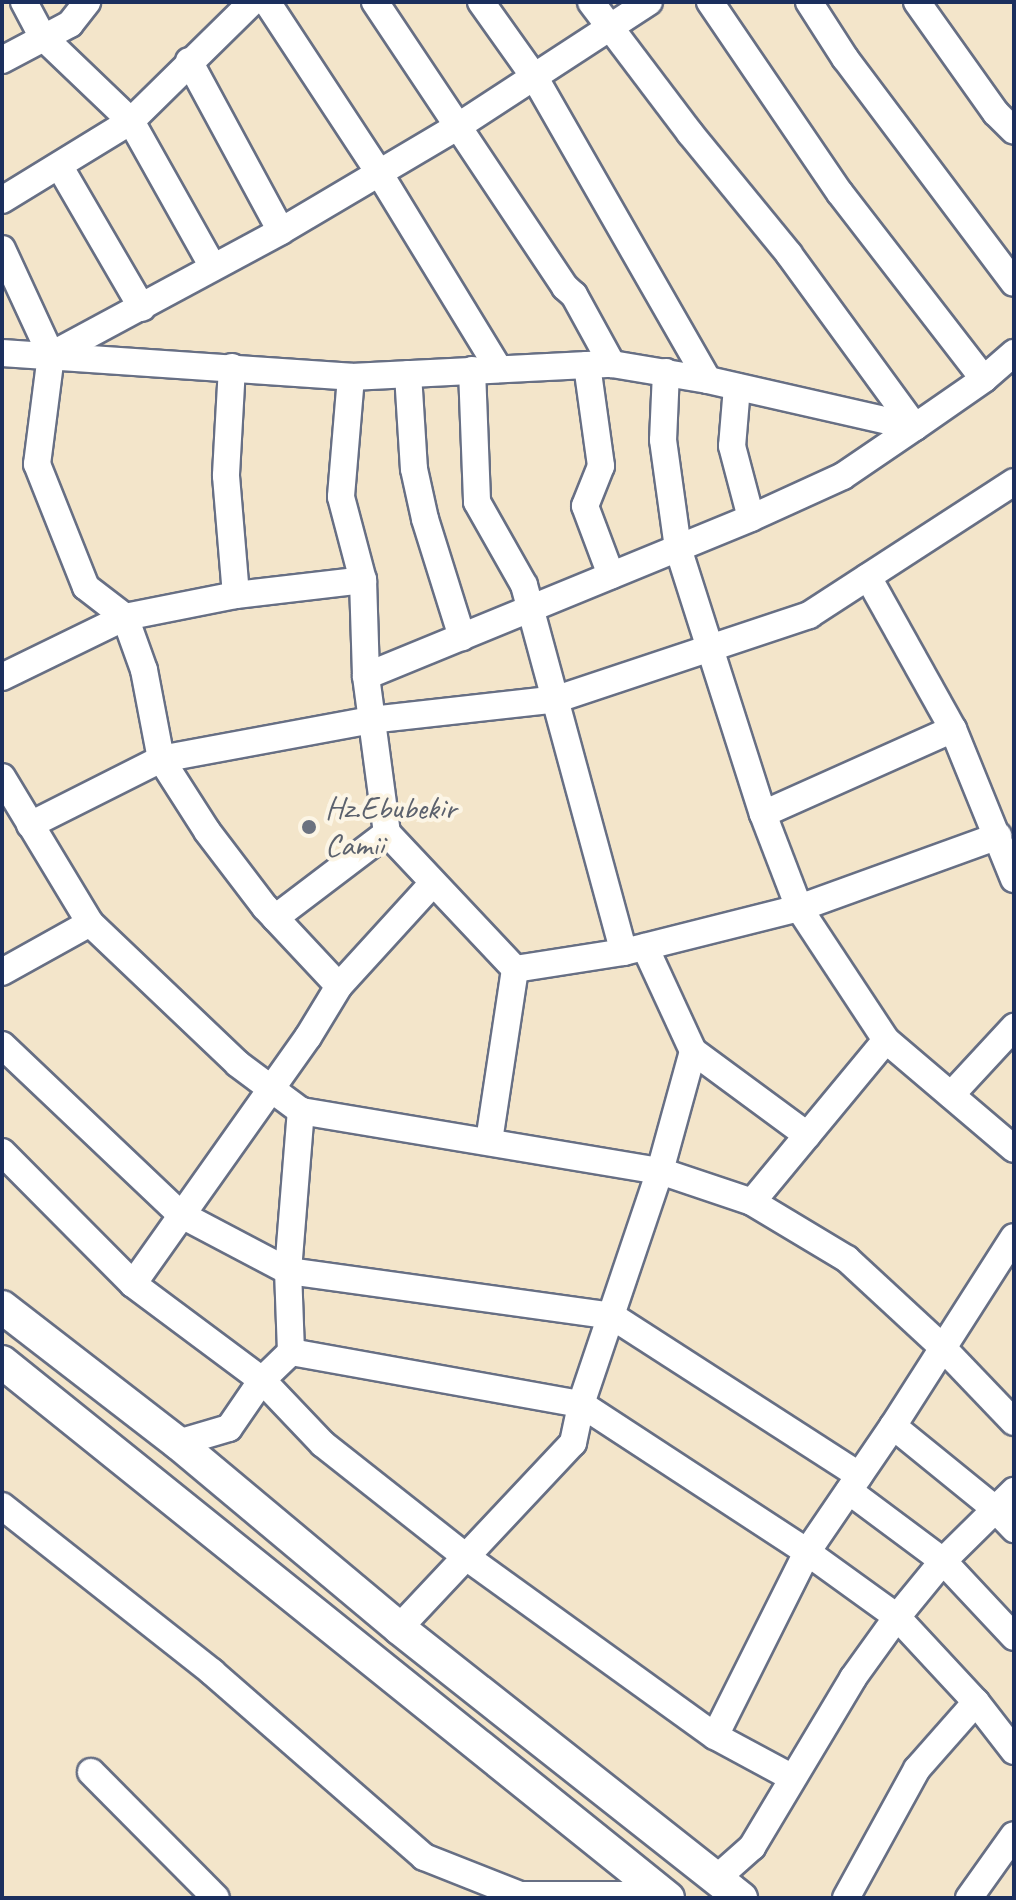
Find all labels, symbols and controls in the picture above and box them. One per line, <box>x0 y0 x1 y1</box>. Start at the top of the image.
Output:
place label: Hz.Ebubekir Camii <box>325 790 456 865</box>
marker: Hz.Ebubekir Camii <box>300 818 318 836</box>

